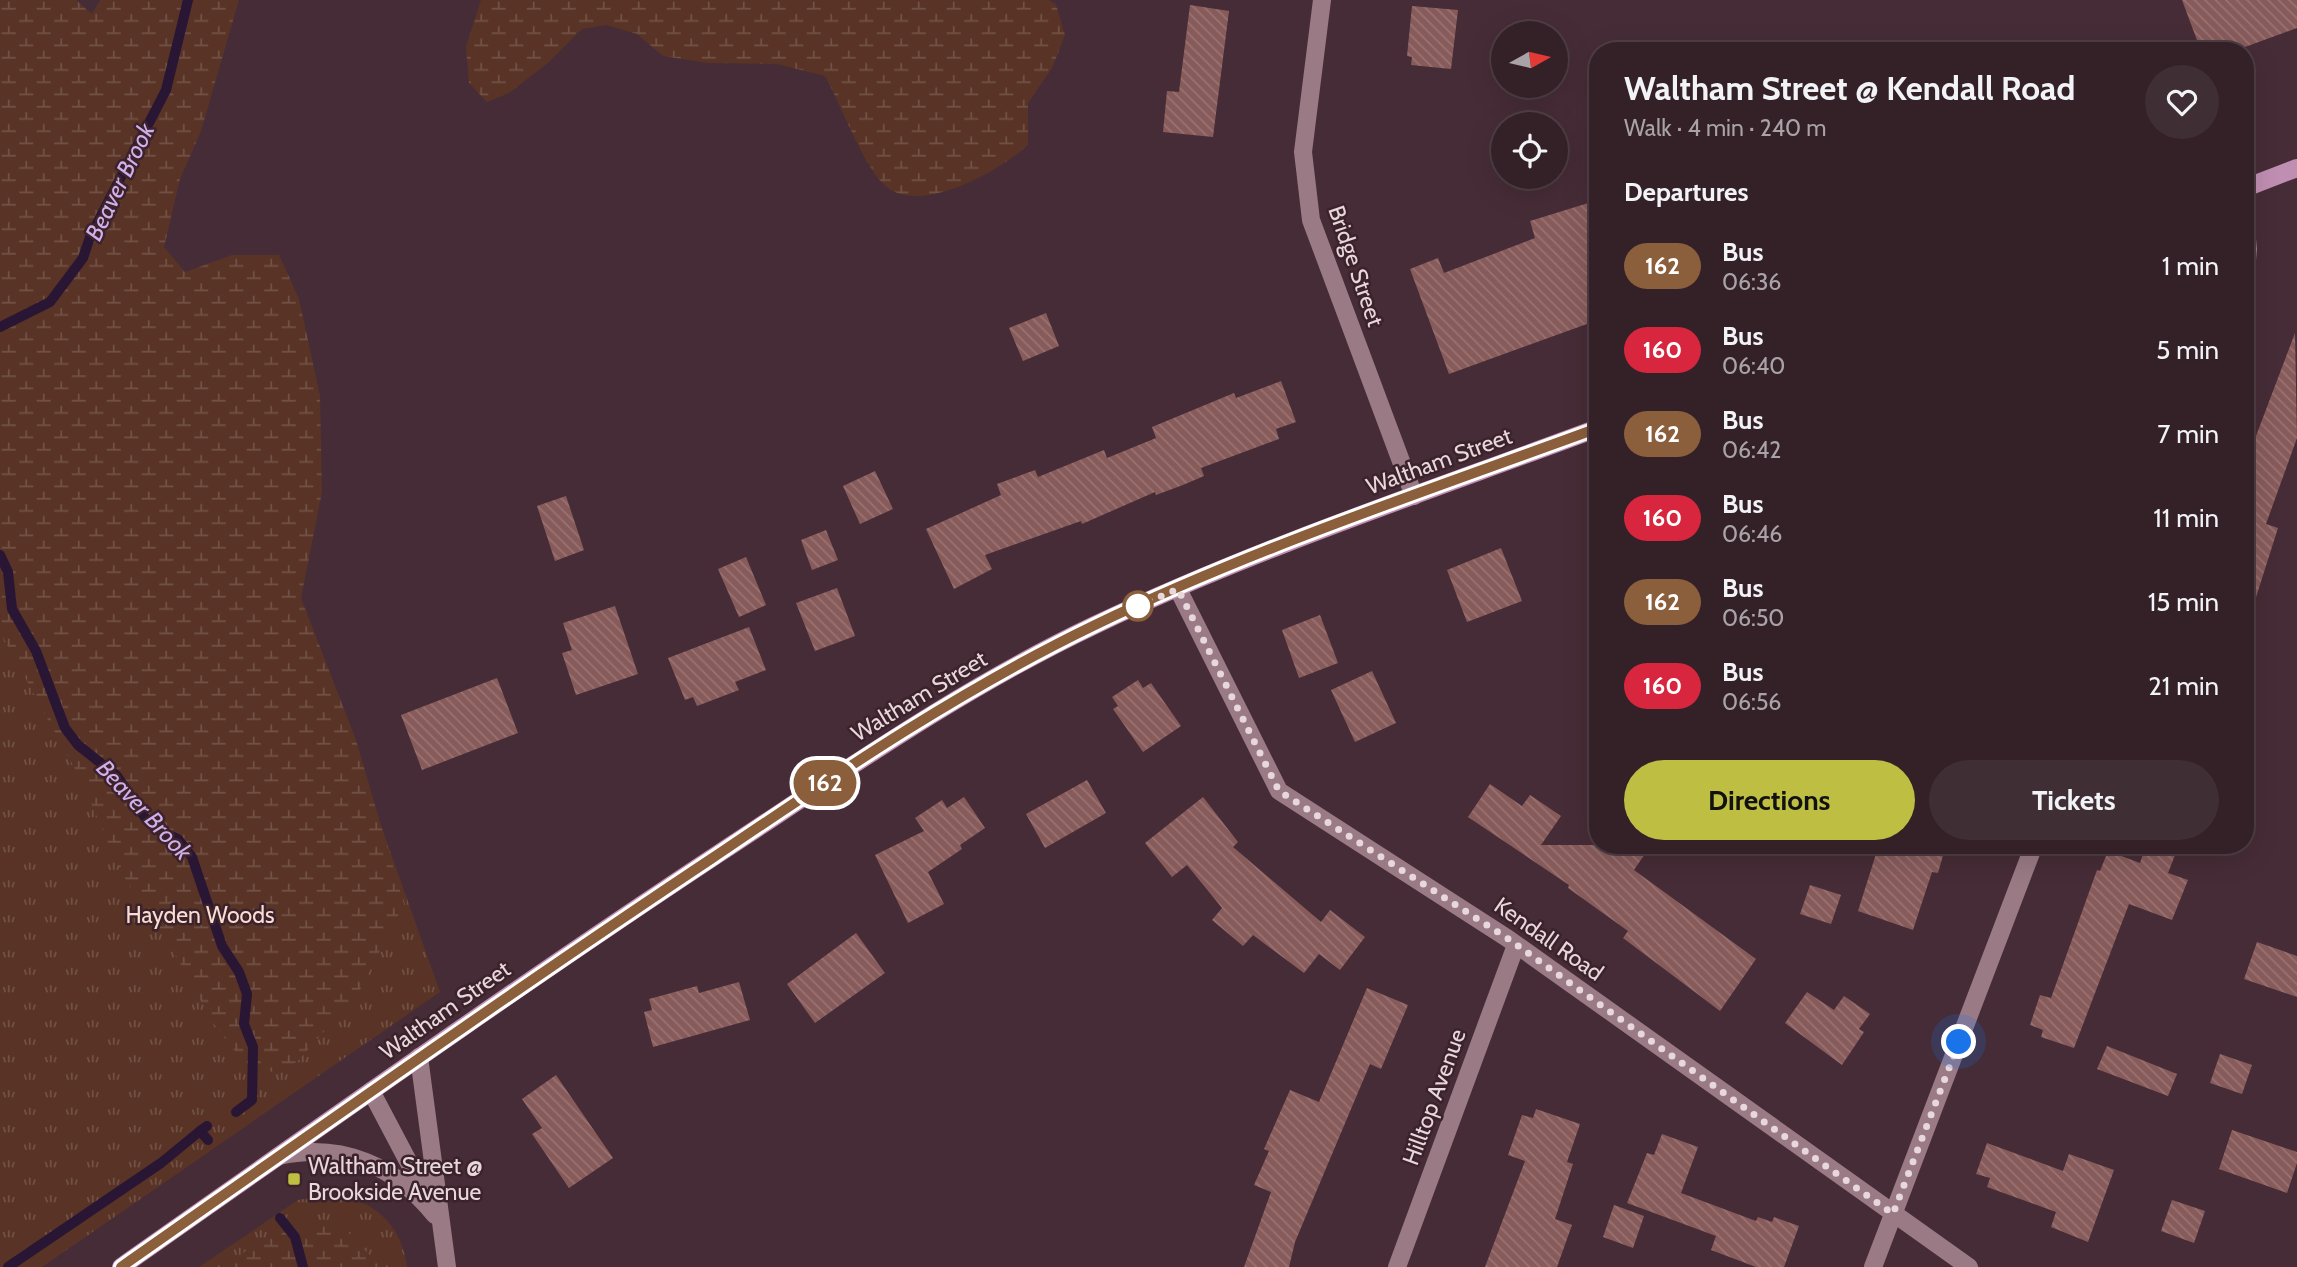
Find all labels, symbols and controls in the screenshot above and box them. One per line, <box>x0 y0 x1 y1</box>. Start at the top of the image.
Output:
north arrow <box>1491 21 1568 98</box>
map controls <box>1491 21 1568 189</box>
button: heart <box>2145 65 2219 139</box>
text: Waltham Street @ Kendall Road <box>1624 68 2075 108</box>
button: locate <box>1491 112 1568 189</box>
text: Walk · 4 min · 240 m <box>1624 114 1826 142</box>
water label: Beaver Brook <box>79 118 161 245</box>
text: Departures <box>1624 176 1748 208</box>
street label: Bridge Street <box>1322 202 1390 330</box>
text: Bus <box>1722 236 1763 268</box>
text: 1 min <box>2162 250 2219 282</box>
text: 162 <box>1645 251 1680 280</box>
text: 06:36 <box>1722 268 1781 296</box>
text: Bus <box>1722 320 1763 352</box>
text: 5 min <box>2156 334 2219 366</box>
text: 160 <box>1643 335 1682 364</box>
text: 06:40 <box>1722 352 1785 380</box>
text: Bus <box>1722 404 1763 436</box>
text: 7 min <box>2157 418 2219 450</box>
text: 162 <box>1645 419 1680 448</box>
street label: Waltham Street <box>1362 422 1516 500</box>
text: 06:42 <box>1722 436 1781 464</box>
text: Bus <box>1722 488 1763 520</box>
text: 11 min <box>2153 502 2219 534</box>
text: 160 <box>1643 503 1682 532</box>
text: 06:46 <box>1722 520 1782 548</box>
text: Bus <box>1722 572 1763 604</box>
text: 15 min <box>2148 586 2219 618</box>
text: 162 <box>1645 587 1680 616</box>
unlabelled marker <box>1123 591 1153 621</box>
text: 06:50 <box>1722 604 1784 632</box>
street label: Waltham Street <box>846 644 992 747</box>
text: Bus <box>1722 656 1763 688</box>
text: 21 min <box>2148 670 2219 702</box>
text: 160 <box>1643 671 1682 700</box>
text: 06:56 <box>1722 688 1781 716</box>
water label: Beaver Brook <box>91 753 199 866</box>
line badge: 162 <box>785 760 865 806</box>
button: Directions <box>1624 760 1915 840</box>
button: Tickets <box>1929 760 2219 840</box>
text: 162 <box>807 768 843 797</box>
street label: Kendall Road <box>1489 891 1609 987</box>
park label: Hayden Woods <box>126 901 275 929</box>
street label: Waltham Street <box>374 955 516 1065</box>
your location <box>1941 1024 1976 1059</box>
street label: Hilltop Avenue <box>1396 1025 1472 1169</box>
place label: Waltham Street @ Brookside Avenue <box>308 1152 483 1206</box>
marker: Waltham Street @ Brookside Avenue <box>286 1171 302 1187</box>

